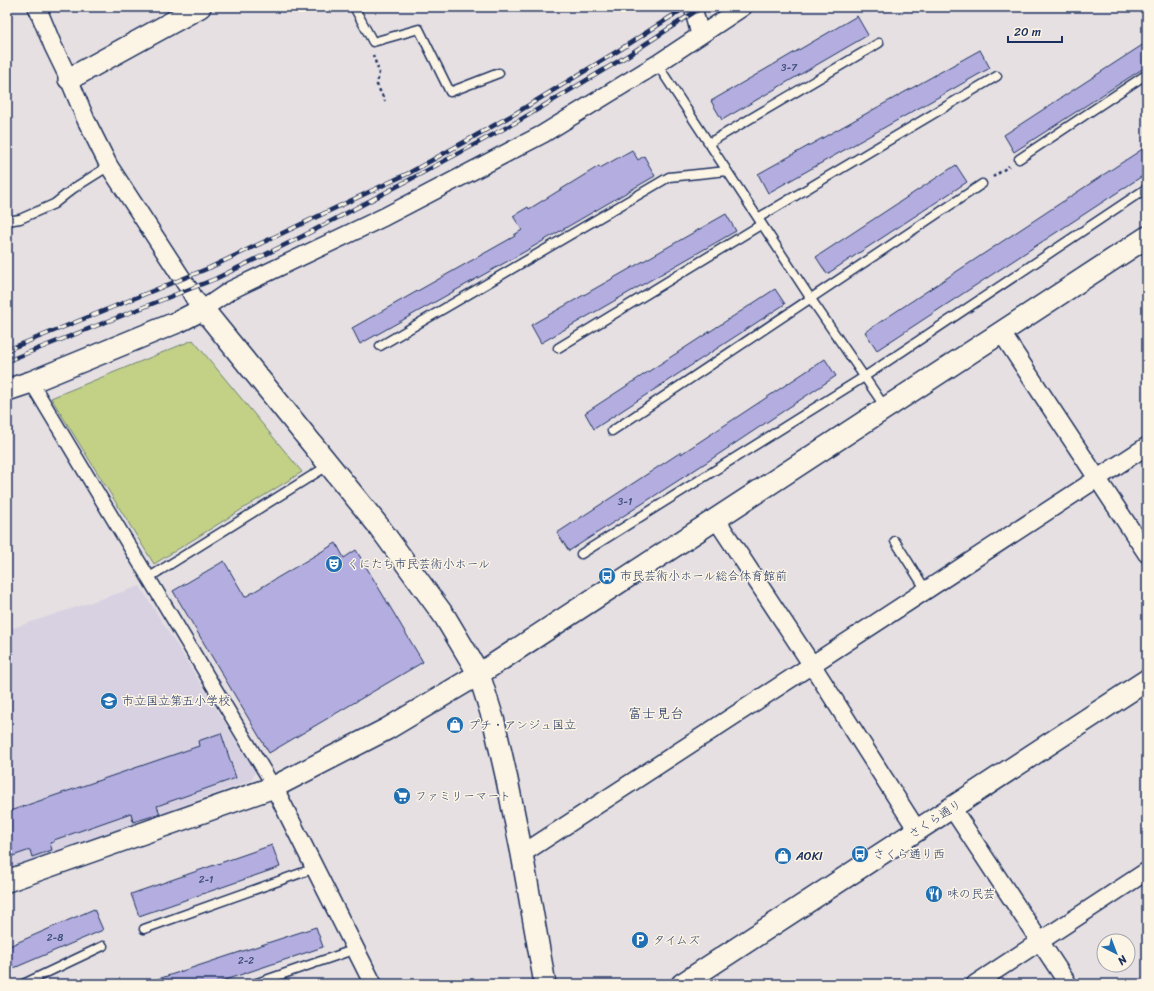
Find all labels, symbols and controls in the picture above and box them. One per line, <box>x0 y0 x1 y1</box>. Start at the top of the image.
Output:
scale bar <box>1008 18 1062 44</box>
text: 20 m <box>1014 21 1041 43</box>
house number: 3-7 <box>781 59 798 77</box>
house number: 3-1 <box>618 493 632 511</box>
place label: くにたち市民芸術小ホール <box>347 553 490 575</box>
theatre icon: くにたち市民芸術小ホール <box>324 554 344 574</box>
place label: 市民芸術小ホール総合体育館前 <box>620 565 787 587</box>
bus stop icon: 市民芸術小ホール総合体育館前 <box>597 566 617 586</box>
place label: 市立国立第五小学校 <box>122 690 230 712</box>
school or university icon: 市立国立第五小学校 <box>99 691 119 711</box>
district label: 富士見台 <box>628 701 684 726</box>
place label: プチ・アンジュ国立 <box>468 714 576 736</box>
shop icon: プチ・アンジュ国立 <box>445 715 465 735</box>
place label: ファミリーマート <box>415 785 511 807</box>
supermarket icon: ファミリーマート <box>392 786 412 806</box>
street label: さくら通り <box>904 793 966 845</box>
place label: さくら通り西 <box>873 843 945 865</box>
bus stop icon: さくら通り西 <box>850 844 870 864</box>
place label: AOKI <box>795 845 823 867</box>
shop icon: AOKI <box>773 846 793 866</box>
house number: 2-1 <box>199 871 213 889</box>
place label: 味の民芸 <box>947 883 995 905</box>
restaurant icon: 味の民芸 <box>924 884 944 904</box>
house number: 2-8 <box>47 929 63 947</box>
place label: タイムズ <box>653 929 700 951</box>
parking icon: タイムズ <box>630 930 650 950</box>
north arrow <box>1096 933 1136 973</box>
text: N <box>1113 950 1132 970</box>
house number: 2-2 <box>238 952 254 970</box>

